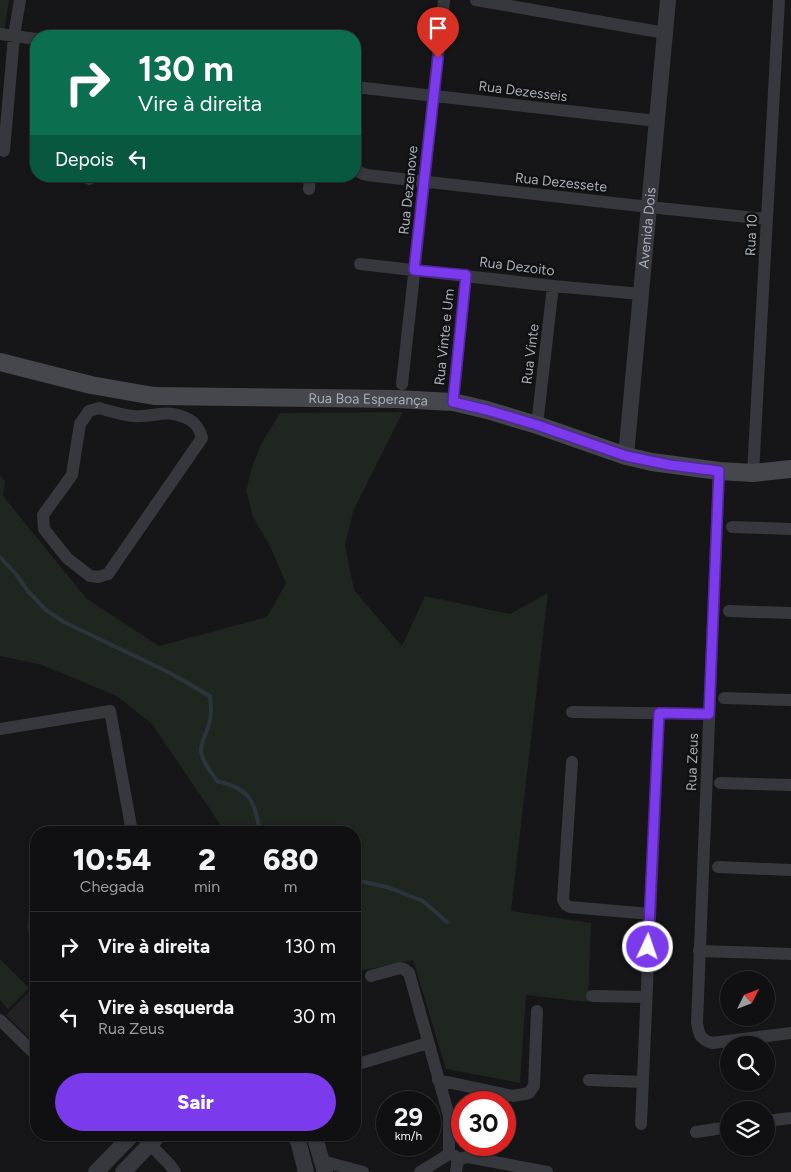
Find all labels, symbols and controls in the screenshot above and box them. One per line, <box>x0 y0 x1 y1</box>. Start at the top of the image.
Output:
pin <box>417 7 459 58</box>
icon: arrive <box>424 14 452 42</box>
text: 130 m <box>138 48 234 90</box>
icon: right <box>55 50 120 115</box>
street label: Rua Dezesseis <box>478 78 568 105</box>
text: Vire à direita <box>138 90 262 117</box>
street label: Rua Dezenove <box>395 144 422 235</box>
icon: left <box>124 145 152 173</box>
text: Depois <box>55 148 114 171</box>
street label: Rua Dezessete <box>514 169 608 196</box>
street label: Avenida Dois <box>635 187 660 269</box>
street label: Rua 10 <box>742 214 761 256</box>
street label: Rua Dezoito <box>478 253 556 280</box>
street label: Rua Vinte e Um <box>431 288 458 386</box>
street label: Rua Vinte <box>518 322 543 385</box>
street label: Rua Boa Esperança <box>308 390 428 410</box>
street label: Rua Zeus <box>683 733 702 791</box>
text: 10:54 <box>73 841 151 878</box>
text: 2 <box>198 841 216 878</box>
text: 680 <box>263 841 318 878</box>
text: Chegada <box>80 877 144 896</box>
text: min <box>194 877 220 896</box>
text: m <box>284 877 297 896</box>
position arrow <box>621 920 673 972</box>
icon: right <box>55 933 83 961</box>
text: Vire à direita <box>98 935 210 958</box>
text: 130 m <box>285 935 336 958</box>
north arrow <box>720 971 775 1026</box>
map controls <box>720 971 775 1156</box>
text: Vire à esquerda <box>98 996 234 1019</box>
icon: left <box>55 1003 83 1031</box>
text: 30 m <box>293 1005 336 1028</box>
text: Rua Zeus <box>98 1019 164 1038</box>
button: search <box>720 1036 775 1091</box>
button: Sair <box>55 1073 336 1131</box>
speed limit sign: 30 <box>451 1091 516 1156</box>
button: layers <box>720 1101 775 1156</box>
text: 29 <box>394 1102 423 1132</box>
text: km/h <box>395 1129 422 1143</box>

